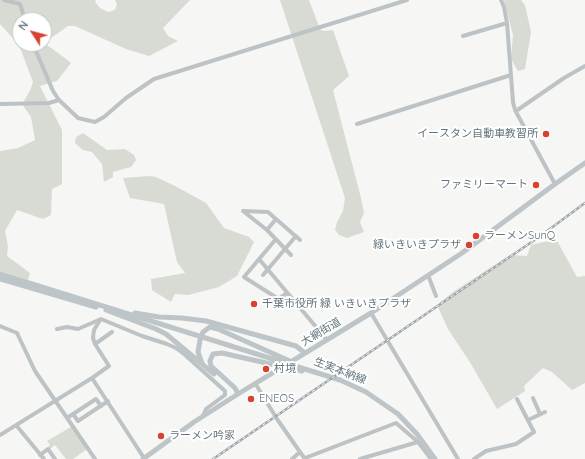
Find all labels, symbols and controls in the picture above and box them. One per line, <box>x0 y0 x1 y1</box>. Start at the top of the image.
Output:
north arrow <box>12 12 52 52</box>
text: N <box>15 18 31 33</box>
place label: イースタン自動車教習所 <box>417 127 538 141</box>
marker: イースタン自動車教習所 <box>541 129 551 139</box>
place label: ファミリーマート <box>440 178 528 192</box>
marker: ファミリーマート <box>531 180 541 190</box>
place label: ラーメンSunQ <box>484 229 555 243</box>
marker: ラーメンSunQ <box>471 231 481 241</box>
place label: 緑いきいきプラザ <box>373 238 461 252</box>
marker: 緑いきいきプラザ <box>464 240 474 250</box>
place label: 千葉市役所 緑 いきいきプラザ <box>262 297 411 311</box>
marker: 千葉市役所 緑 いきいきプラザ <box>249 299 259 309</box>
street label: 大網街道 <box>299 315 343 349</box>
street label: 生実本納線 <box>312 355 368 387</box>
place label: 村境 <box>274 362 296 376</box>
marker: 村境 <box>261 364 271 374</box>
place label: ENEOS <box>259 392 294 406</box>
marker: ENEOS <box>246 394 256 404</box>
place label: ラーメン吟家 <box>169 429 235 443</box>
marker: ラーメン吟家 <box>156 431 166 441</box>

